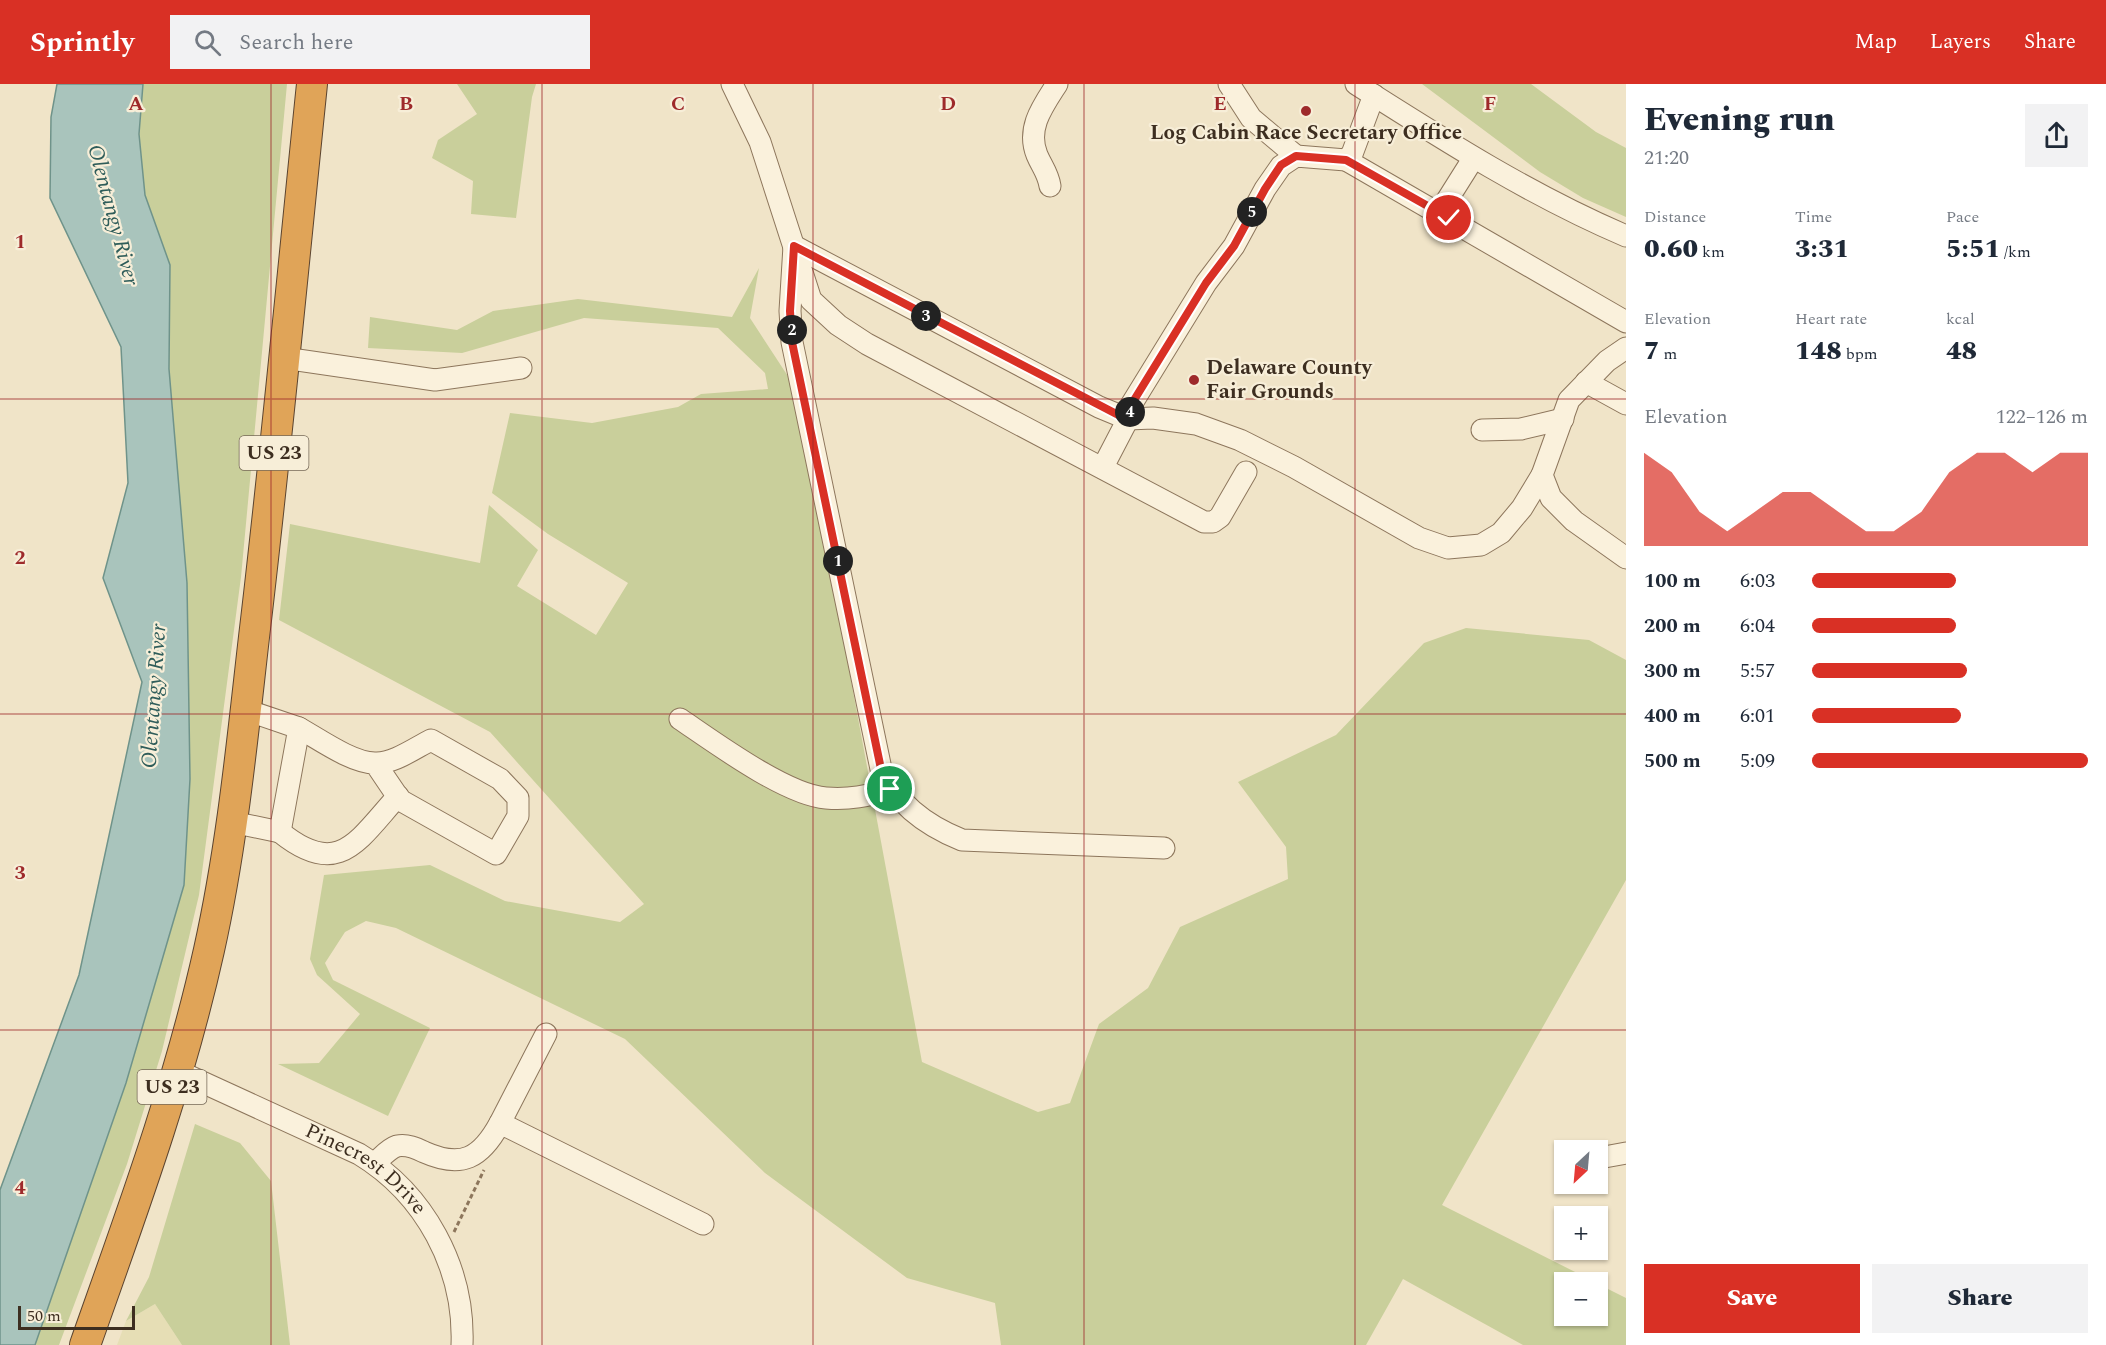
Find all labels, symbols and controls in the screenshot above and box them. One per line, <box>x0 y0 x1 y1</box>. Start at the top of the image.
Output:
search box <box>170 15 590 69</box>
text: Sprintly <box>30 21 134 64</box>
icon: search <box>191 26 224 59</box>
text: Search here <box>239 26 353 59</box>
text: Map <box>1855 26 1897 58</box>
text: Layers <box>1930 26 1991 58</box>
text: Share <box>2024 26 2076 58</box>
text: A <box>128 89 144 119</box>
text: B <box>399 89 413 119</box>
text: C <box>671 89 685 119</box>
text: D <box>940 89 956 119</box>
text: E <box>1213 89 1227 119</box>
text: F <box>1484 89 1496 119</box>
text: Evening run <box>1644 95 1835 145</box>
marker: Log Cabin Race Secretary Office <box>1299 104 1313 118</box>
button: share <box>2025 104 2088 167</box>
place label: Log Cabin Race Secretary Office <box>1150 117 1462 149</box>
water label: Olentangy River <box>78 141 148 290</box>
text: 21:20 <box>1644 143 1689 173</box>
pin <box>1423 192 1474 243</box>
pin: 5 <box>1237 197 1267 227</box>
text: 5 <box>1248 200 1256 224</box>
icon: check <box>1432 201 1465 234</box>
text: Distance <box>1644 205 1706 229</box>
text: Time <box>1795 205 1832 229</box>
text: Pace <box>1946 205 1979 229</box>
text: 1 <box>14 227 26 257</box>
text: 0.60 <box>1644 229 1698 269</box>
text: 3:31 <box>1795 229 1849 269</box>
text: 5:51 <box>1946 229 2000 269</box>
text: km <box>1698 240 1725 264</box>
text: /km <box>2000 240 2031 264</box>
pin: 3 <box>911 301 941 331</box>
text: 3 <box>922 304 930 328</box>
text: Elevation <box>1644 307 1711 331</box>
text: Heart rate <box>1795 307 1867 331</box>
text: kcal <box>1946 307 1975 331</box>
pin: 2 <box>777 315 807 345</box>
text: 2 <box>788 318 796 342</box>
text: 7 <box>1644 331 1660 371</box>
text: 148 <box>1795 331 1842 371</box>
text: 48 <box>1946 331 1977 371</box>
text: m <box>1660 342 1677 366</box>
text: bpm <box>1842 342 1878 366</box>
place label: Delaware County Fair Grounds <box>1206 352 1373 408</box>
marker: Delaware County Fair Grounds <box>1187 373 1201 387</box>
pin: 4 <box>1115 397 1145 427</box>
text: 4 <box>1126 400 1134 424</box>
text: Elevation <box>1644 402 1728 432</box>
text: 122–126 m <box>1996 402 2088 432</box>
road number: US 23 <box>240 436 308 470</box>
text: 2 <box>14 543 26 573</box>
pin: 1 <box>823 546 853 576</box>
text: 1 <box>834 549 842 573</box>
text: 100 m <box>1644 566 1701 596</box>
text: 6:03 <box>1740 566 1775 596</box>
text: 200 m <box>1644 611 1701 641</box>
text: 6:04 <box>1740 611 1775 641</box>
water label: Olentangy River <box>132 622 176 769</box>
text: 300 m <box>1644 656 1701 686</box>
text: 5:57 <box>1740 656 1775 686</box>
text: 400 m <box>1644 701 1701 731</box>
text: 6:01 <box>1740 701 1775 731</box>
text: 500 m <box>1644 746 1701 776</box>
text: 5:09 <box>1740 746 1775 776</box>
pin <box>864 763 915 814</box>
icon: arrive <box>873 772 906 805</box>
text: 3 <box>14 858 26 888</box>
road number: US 23 <box>138 1070 207 1104</box>
street label: Pinecrest Drive <box>299 1115 434 1222</box>
north arrow <box>1554 1140 1608 1194</box>
map controls <box>1554 1140 1608 1326</box>
text: 4 <box>14 1173 26 1203</box>
button: + <box>1554 1206 1608 1260</box>
button: Save <box>1644 1264 1860 1333</box>
button: Share <box>1872 1264 2088 1333</box>
button: − <box>1554 1272 1608 1326</box>
scale bar <box>18 1303 135 1330</box>
text: 50 m <box>27 1304 61 1328</box>

